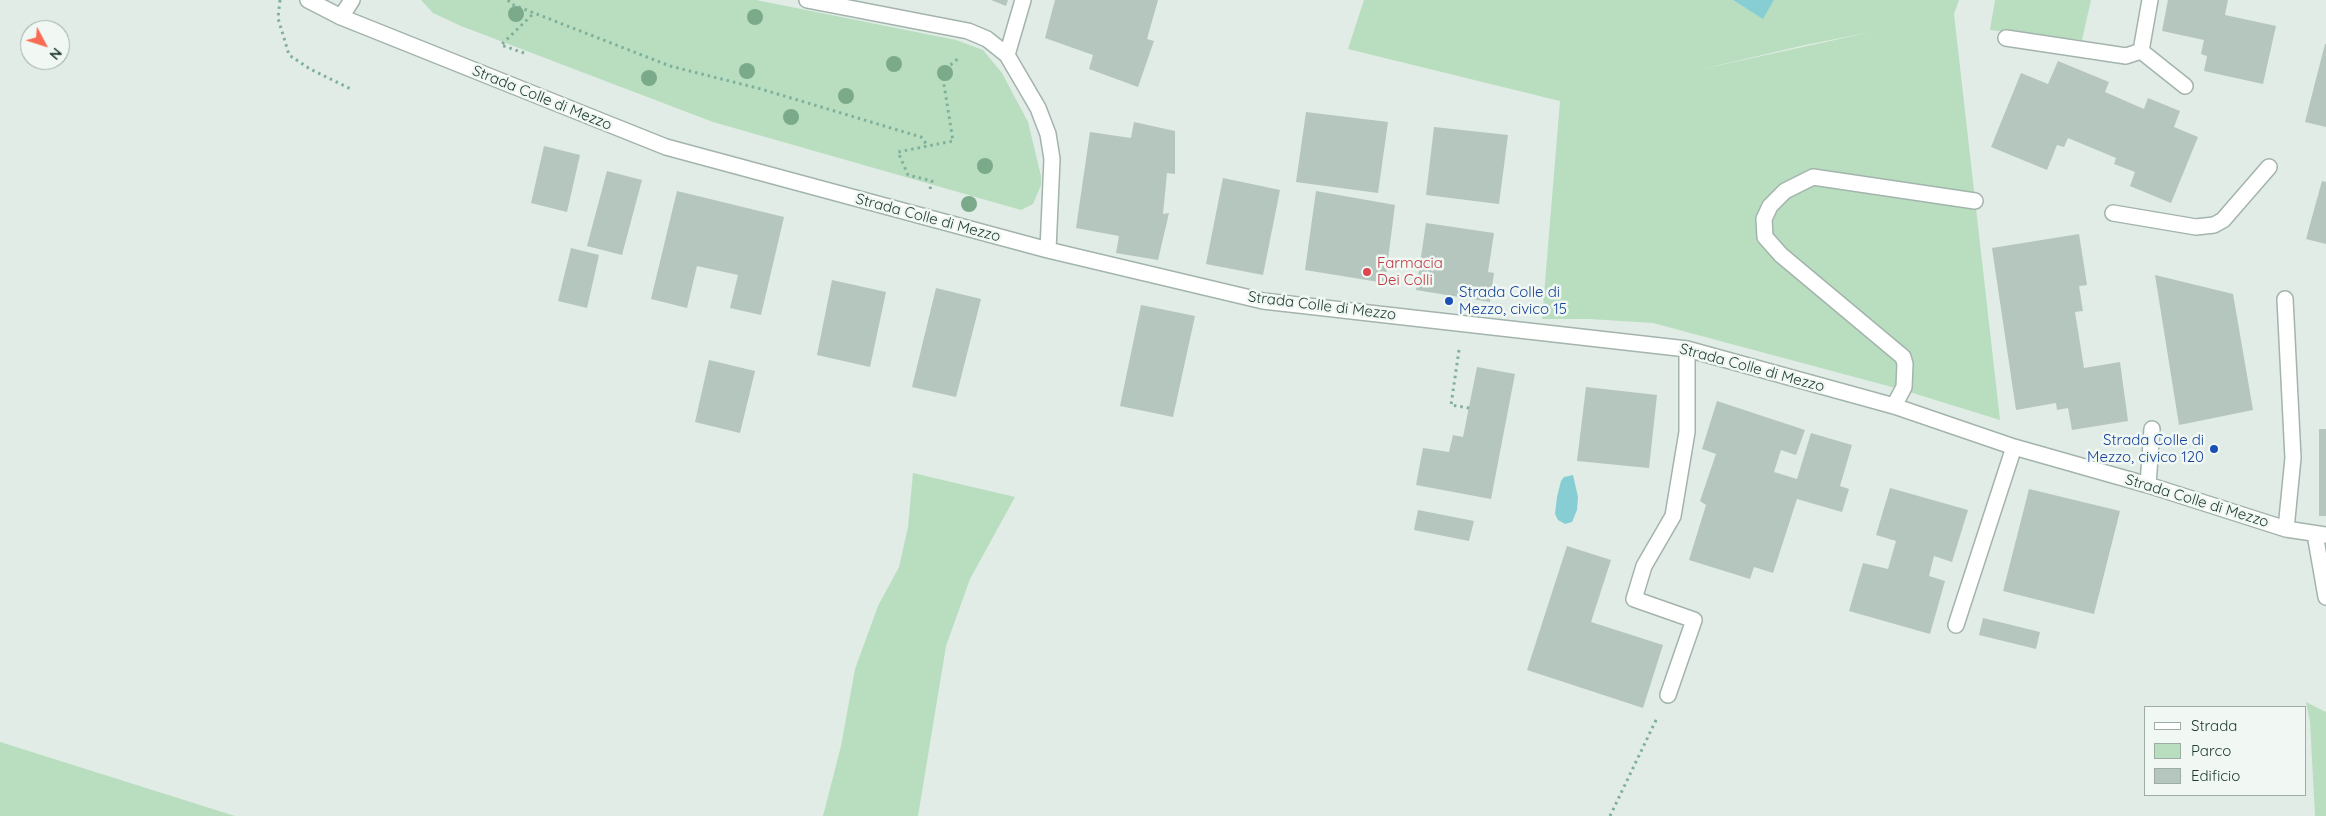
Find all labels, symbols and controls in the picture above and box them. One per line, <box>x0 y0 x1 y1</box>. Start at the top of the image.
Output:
north arrow <box>20 20 70 70</box>
text: N <box>46 44 66 64</box>
street label: Strada Colle di Mezzo <box>469 62 615 134</box>
street label: Strada Colle di Mezzo <box>854 190 1002 246</box>
place label: Farmacia Dei Colli <box>1377 254 1443 289</box>
marker: Farmacia Dei Colli <box>1361 266 1373 278</box>
place label: Strada Colle di Mezzo, civico 15 <box>1459 283 1567 318</box>
street label: Strada Colle di Mezzo <box>1247 288 1397 324</box>
marker: Strada Colle di Mezzo, civico 15 <box>1443 295 1455 307</box>
street label: Strada Colle di Mezzo <box>1678 340 1826 396</box>
place label: Strada Colle di Mezzo, civico 120 <box>2087 431 2204 466</box>
marker: Strada Colle di Mezzo, civico 120 <box>2208 443 2220 455</box>
street label: Strada Colle di Mezzo <box>2123 471 2271 531</box>
legend <box>2144 706 2306 796</box>
text: Strada <box>2191 716 2237 735</box>
text: Parco <box>2191 741 2231 760</box>
text: Edificio <box>2191 766 2240 785</box>

